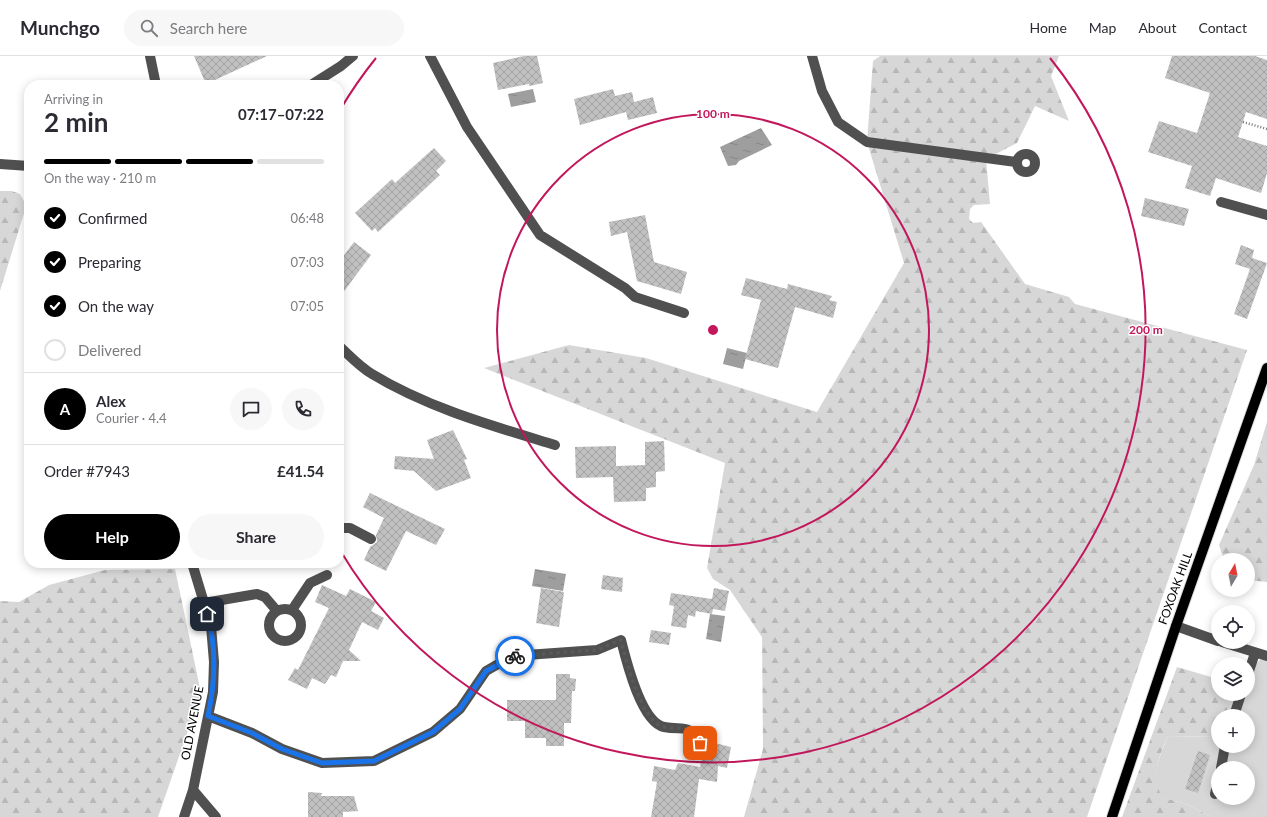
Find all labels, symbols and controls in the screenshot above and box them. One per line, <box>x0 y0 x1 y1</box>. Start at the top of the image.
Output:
search box <box>124 10 404 46</box>
text: Munchgo <box>20 16 100 39</box>
icon: search <box>138 17 160 39</box>
text: Search here <box>170 19 247 37</box>
text: Home <box>1029 19 1067 36</box>
text: Map <box>1089 19 1116 36</box>
text: About <box>1138 19 1176 36</box>
text: Contact <box>1198 19 1247 36</box>
text: Arriving in <box>44 91 103 107</box>
text: 07:17–07:22 <box>238 105 324 123</box>
text: 2 min <box>44 106 108 138</box>
text: 100 m <box>696 106 730 121</box>
text: On the way · 210 m <box>44 170 156 186</box>
icon: check <box>44 207 66 229</box>
text: Confirmed <box>78 209 147 227</box>
text: 06:48 <box>291 210 324 226</box>
icon: check <box>44 251 66 273</box>
text: Preparing <box>78 253 141 271</box>
text: 07:03 <box>291 254 324 270</box>
icon: check <box>44 295 66 317</box>
text: On the way <box>78 297 154 315</box>
text: 07:05 <box>291 298 324 314</box>
text: 200 m <box>1129 322 1163 337</box>
centre of rings <box>706 323 720 337</box>
text: Delivered <box>78 341 141 359</box>
button: chat <box>230 388 272 430</box>
button: phone <box>282 388 324 430</box>
text: Alex <box>96 392 126 410</box>
text: A <box>60 400 70 418</box>
text: Courier · 4.4 <box>96 410 167 426</box>
text: Order #7943 <box>44 462 130 480</box>
text: £41.54 <box>277 462 324 480</box>
button: Help <box>44 514 180 560</box>
button: Share <box>188 514 324 560</box>
street label: FOXOAK HILL <box>1155 549 1195 627</box>
north arrow <box>1211 553 1255 597</box>
map controls <box>1211 553 1255 805</box>
pin <box>190 597 224 631</box>
icon: home <box>196 603 218 625</box>
button: locate <box>1211 605 1255 649</box>
courier <box>495 636 535 676</box>
icon: bike <box>504 645 526 667</box>
button: layers <box>1211 657 1255 701</box>
street label: OLD AVENUE <box>177 685 207 761</box>
button: + <box>1211 709 1255 753</box>
pin <box>683 726 717 760</box>
icon: bag <box>689 732 711 754</box>
button: − <box>1211 761 1255 805</box>

